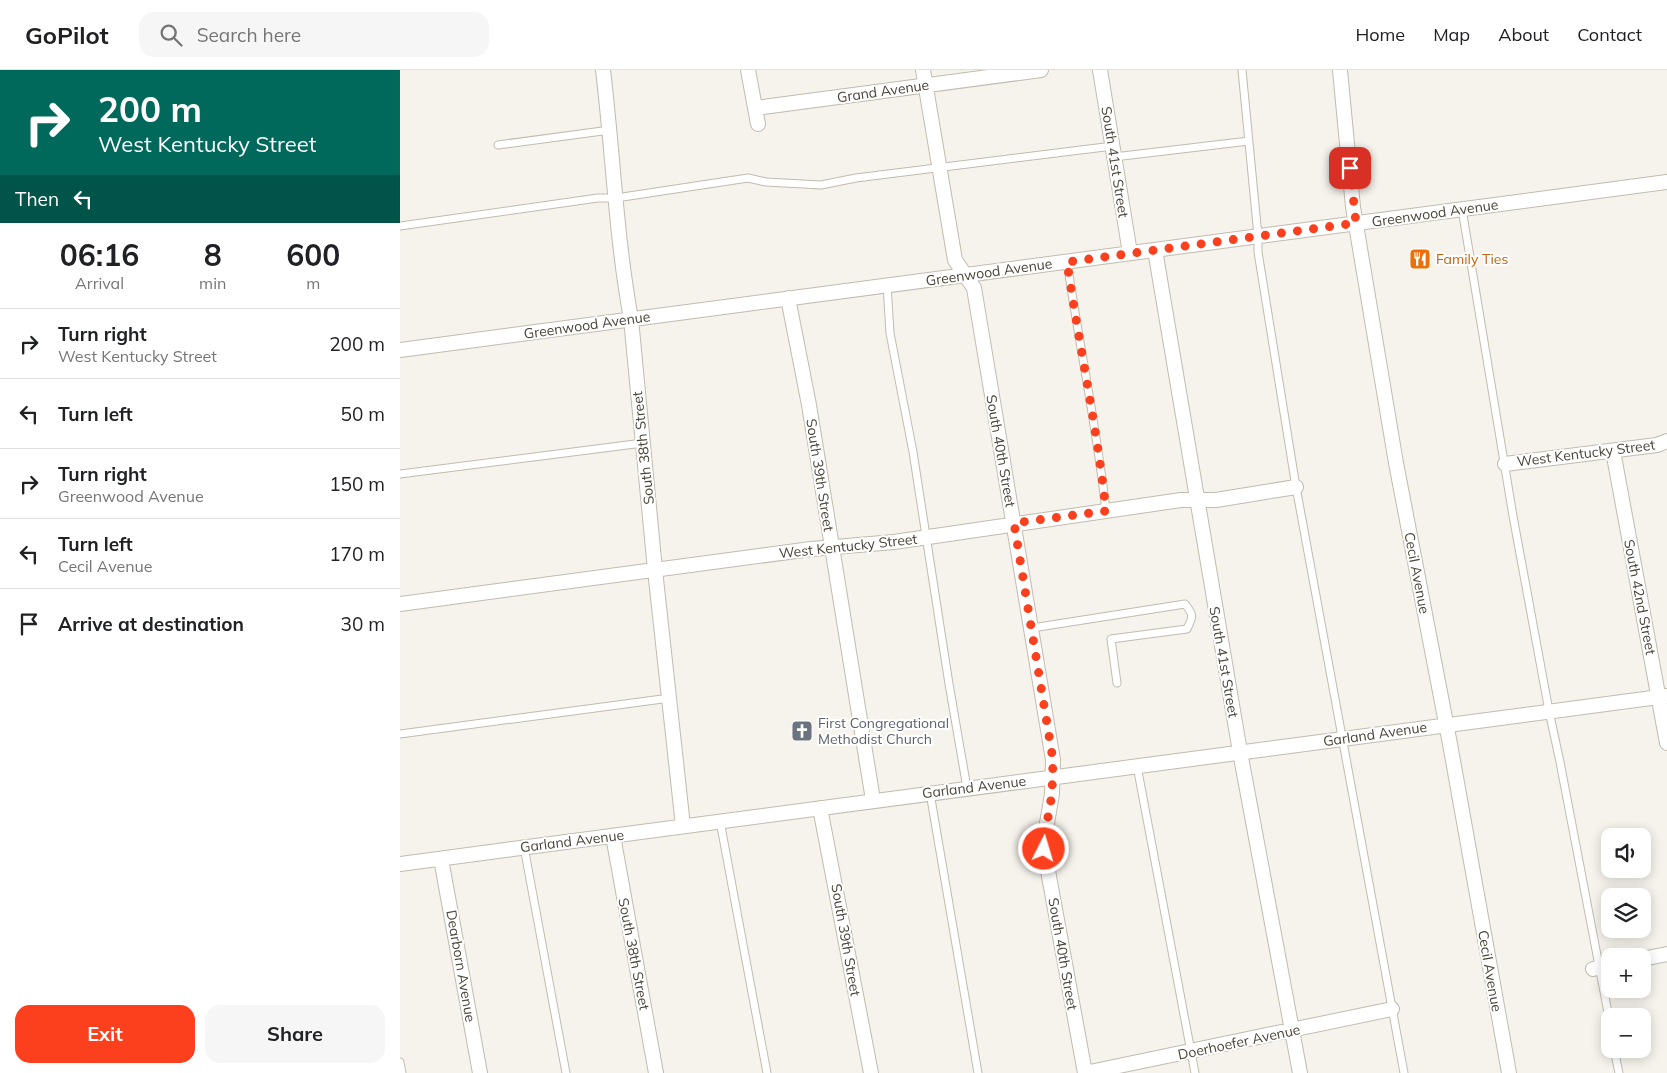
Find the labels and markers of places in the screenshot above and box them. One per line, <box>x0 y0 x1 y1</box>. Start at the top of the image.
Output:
pin <box>1329 147 1371 189</box>
restaurant icon: Family Ties <box>1408 247 1432 271</box>
place label: Family Ties <box>1436 250 1508 268</box>
place label: First Congregational Methodist Church <box>818 714 949 748</box>
church icon: First Congregational Methodist Church <box>790 719 814 743</box>

